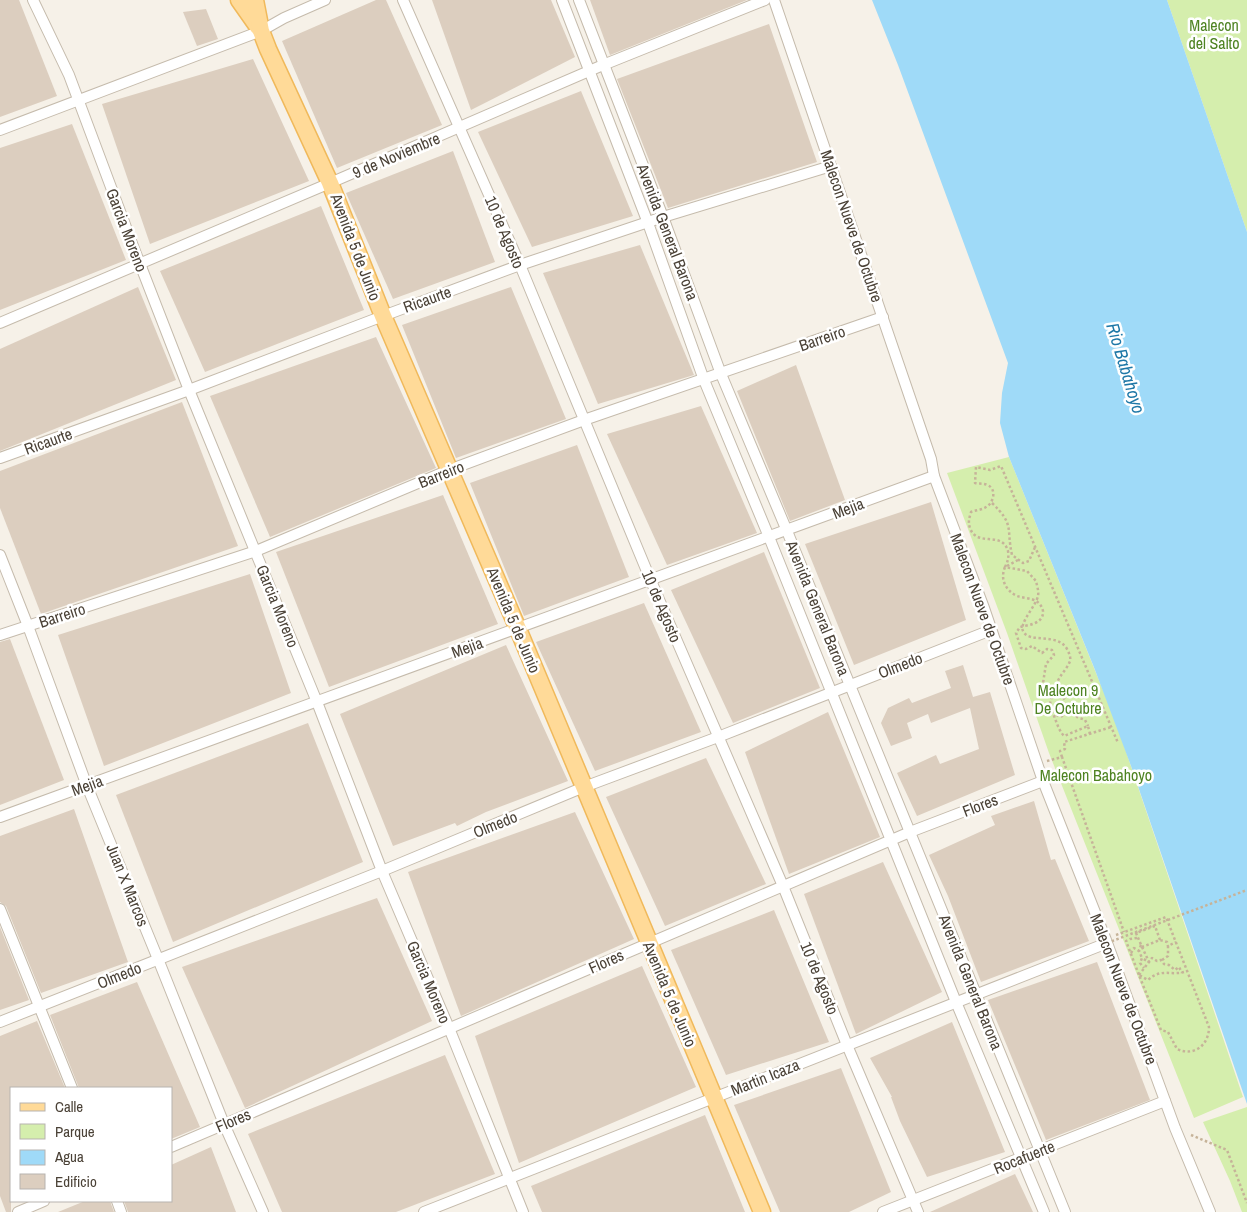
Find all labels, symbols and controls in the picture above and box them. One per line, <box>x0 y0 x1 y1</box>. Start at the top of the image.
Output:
park label: Malecon del Salto <box>1188 14 1240 54</box>
street label: 9 de Noviembre <box>349 127 443 183</box>
street label: Malecon Nueve de Octubre <box>816 147 888 305</box>
street label: Avenida General Barona <box>632 160 704 304</box>
street label: Garcia Moreno <box>101 185 153 275</box>
street label: Avenida 5 de Junio <box>325 189 386 304</box>
street label: 10 de Agosto <box>480 192 530 272</box>
street label: Ricaurte <box>400 280 454 318</box>
street label: Barreiro <box>796 320 848 356</box>
water label: Rio Babahoyo <box>1100 320 1152 416</box>
street label: Ricaurte <box>21 422 75 460</box>
street label: Barreiro <box>415 455 467 493</box>
street label: Mejia <box>829 492 868 524</box>
street label: Malecon Nueve de Octubre <box>945 530 1021 688</box>
street label: Avenida General Barona <box>780 536 855 680</box>
street label: Garcia Moreno <box>251 561 305 651</box>
street label: Avenida 5 de Junio <box>481 563 546 676</box>
street label: 10 de Agosto <box>637 566 687 646</box>
street label: Barreiro <box>36 597 88 633</box>
street label: Mejia <box>448 631 486 663</box>
street label: Olmedo <box>875 646 925 684</box>
park label: Malecon 9 De Octubre <box>1034 679 1102 719</box>
park label: Malecon Babahoyo <box>1040 764 1152 786</box>
street label: Mejia <box>68 769 106 801</box>
street label: Flores <box>959 788 1001 822</box>
street label: Olmedo <box>470 805 520 843</box>
street label: Juan X Marcos <box>101 840 155 930</box>
street label: Avenida General Barona <box>933 910 1008 1054</box>
street label: Malecon Nueve de Octubre <box>1085 911 1163 1067</box>
street label: Garcia Moreno <box>402 937 456 1027</box>
street label: Avenida 5 de Junio <box>637 937 702 1050</box>
street label: 10 de Agosto <box>795 938 845 1018</box>
street label: Flores <box>585 944 627 978</box>
street label: Olmedo <box>94 956 144 994</box>
street label: Martin Icaza <box>727 1053 803 1101</box>
legend <box>10 1087 172 1202</box>
text: Calle <box>55 1096 83 1117</box>
street label: Flores <box>212 1103 254 1137</box>
text: Parque <box>55 1121 95 1142</box>
street label: Rocafuerte <box>990 1135 1058 1179</box>
text: Agua <box>54 1146 84 1167</box>
text: Edificio <box>55 1171 97 1192</box>

